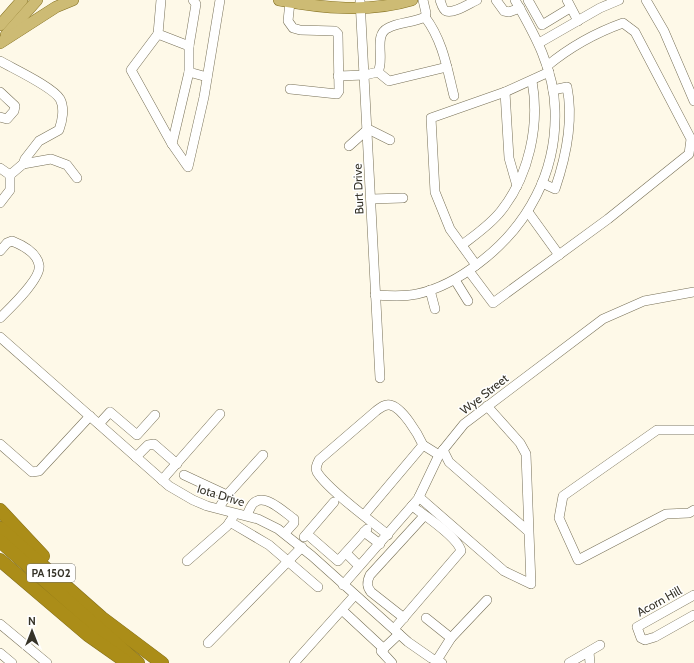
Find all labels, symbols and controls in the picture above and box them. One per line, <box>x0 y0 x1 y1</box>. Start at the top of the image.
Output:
street label: Burt Drive <box>350 163 366 215</box>
street label: Wye Street <box>457 371 511 417</box>
street label: Iota Drive <box>195 481 247 509</box>
road number: PA 1502 <box>27 564 75 582</box>
street label: Acorn Hill <box>634 582 684 619</box>
north arrow <box>12 611 52 651</box>
text: N <box>28 614 36 628</box>

